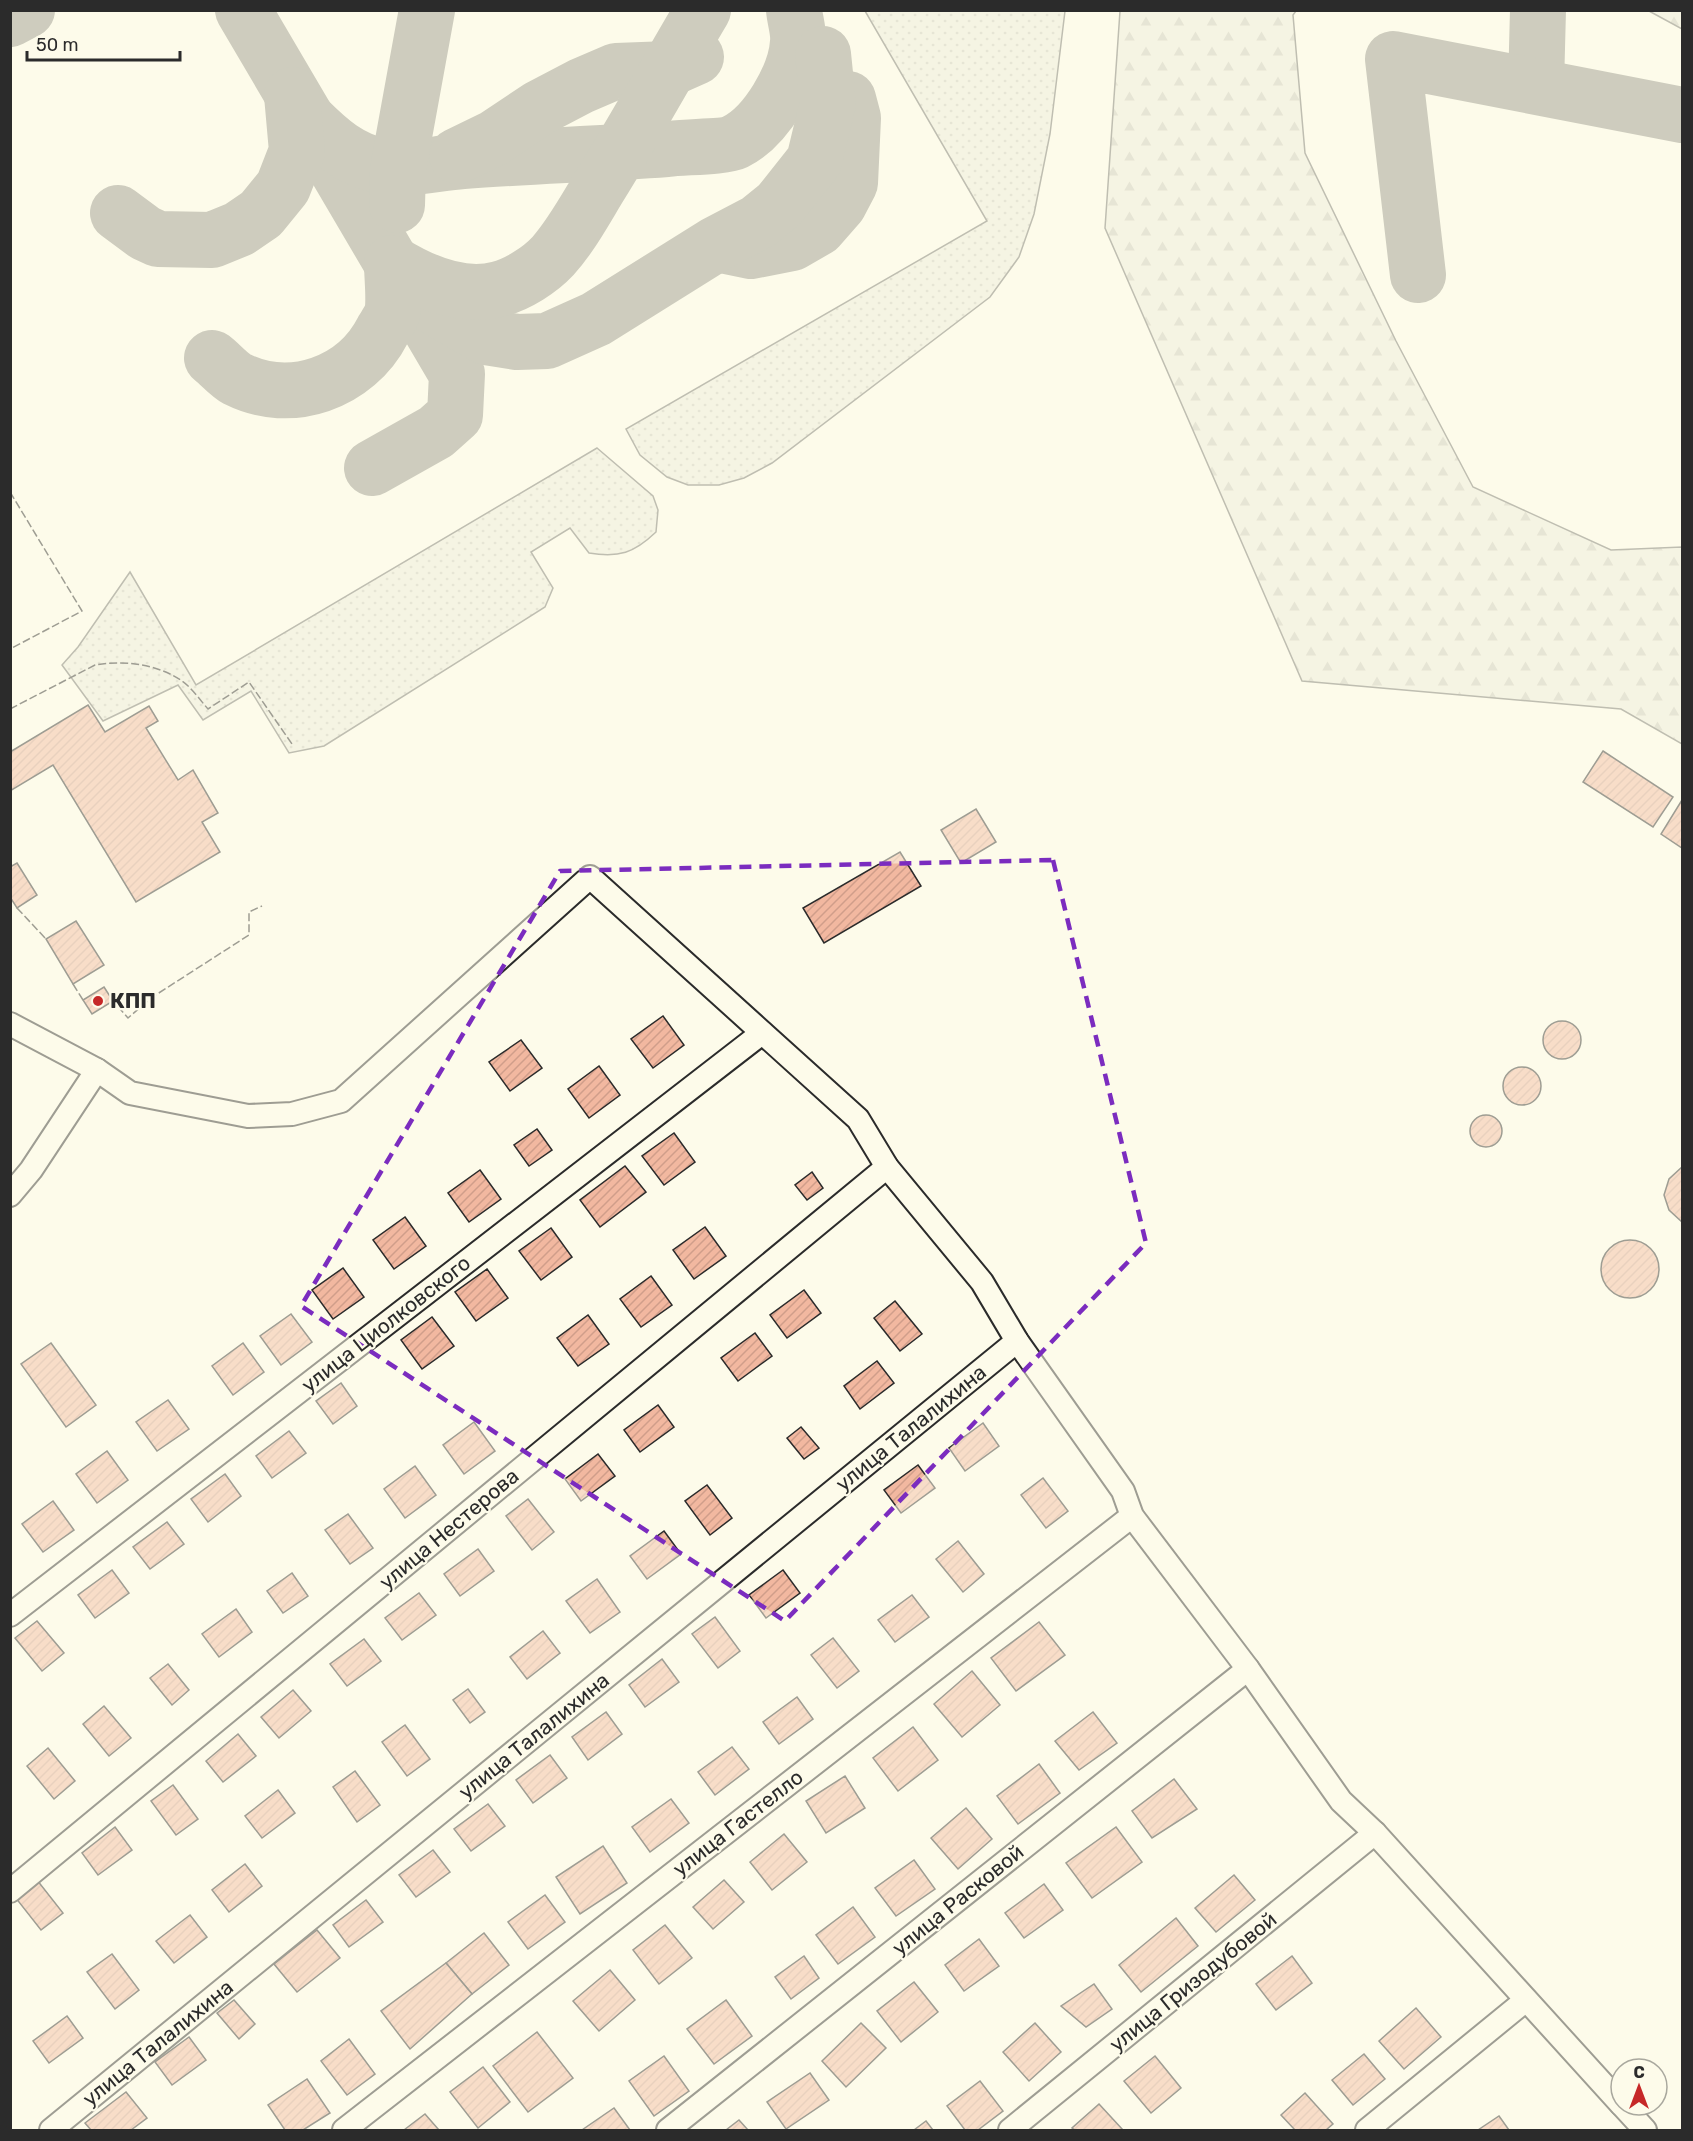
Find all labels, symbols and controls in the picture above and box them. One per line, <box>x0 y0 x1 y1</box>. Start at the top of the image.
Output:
scale bar <box>27 24 180 62</box>
text: 50 m <box>36 34 79 56</box>
place label: КПП <box>110 988 156 1013</box>
marker: КПП <box>91 994 105 1008</box>
street label: улица Циолковского <box>296 1250 475 1397</box>
street label: улица Талалихина <box>830 1359 991 1496</box>
street label: улица Нестерова <box>374 1463 523 1594</box>
street label: улица Талалихина <box>453 1667 614 1804</box>
street label: улица Гастелло <box>668 1764 808 1881</box>
street label: улица Расковой <box>887 1839 1028 1960</box>
street label: улица Гризодубовой <box>1104 1906 1281 2057</box>
street label: улица Талалихина <box>77 1974 238 2111</box>
north arrow <box>1609 2057 1669 2117</box>
text: С <box>1633 2063 1645 2082</box>

